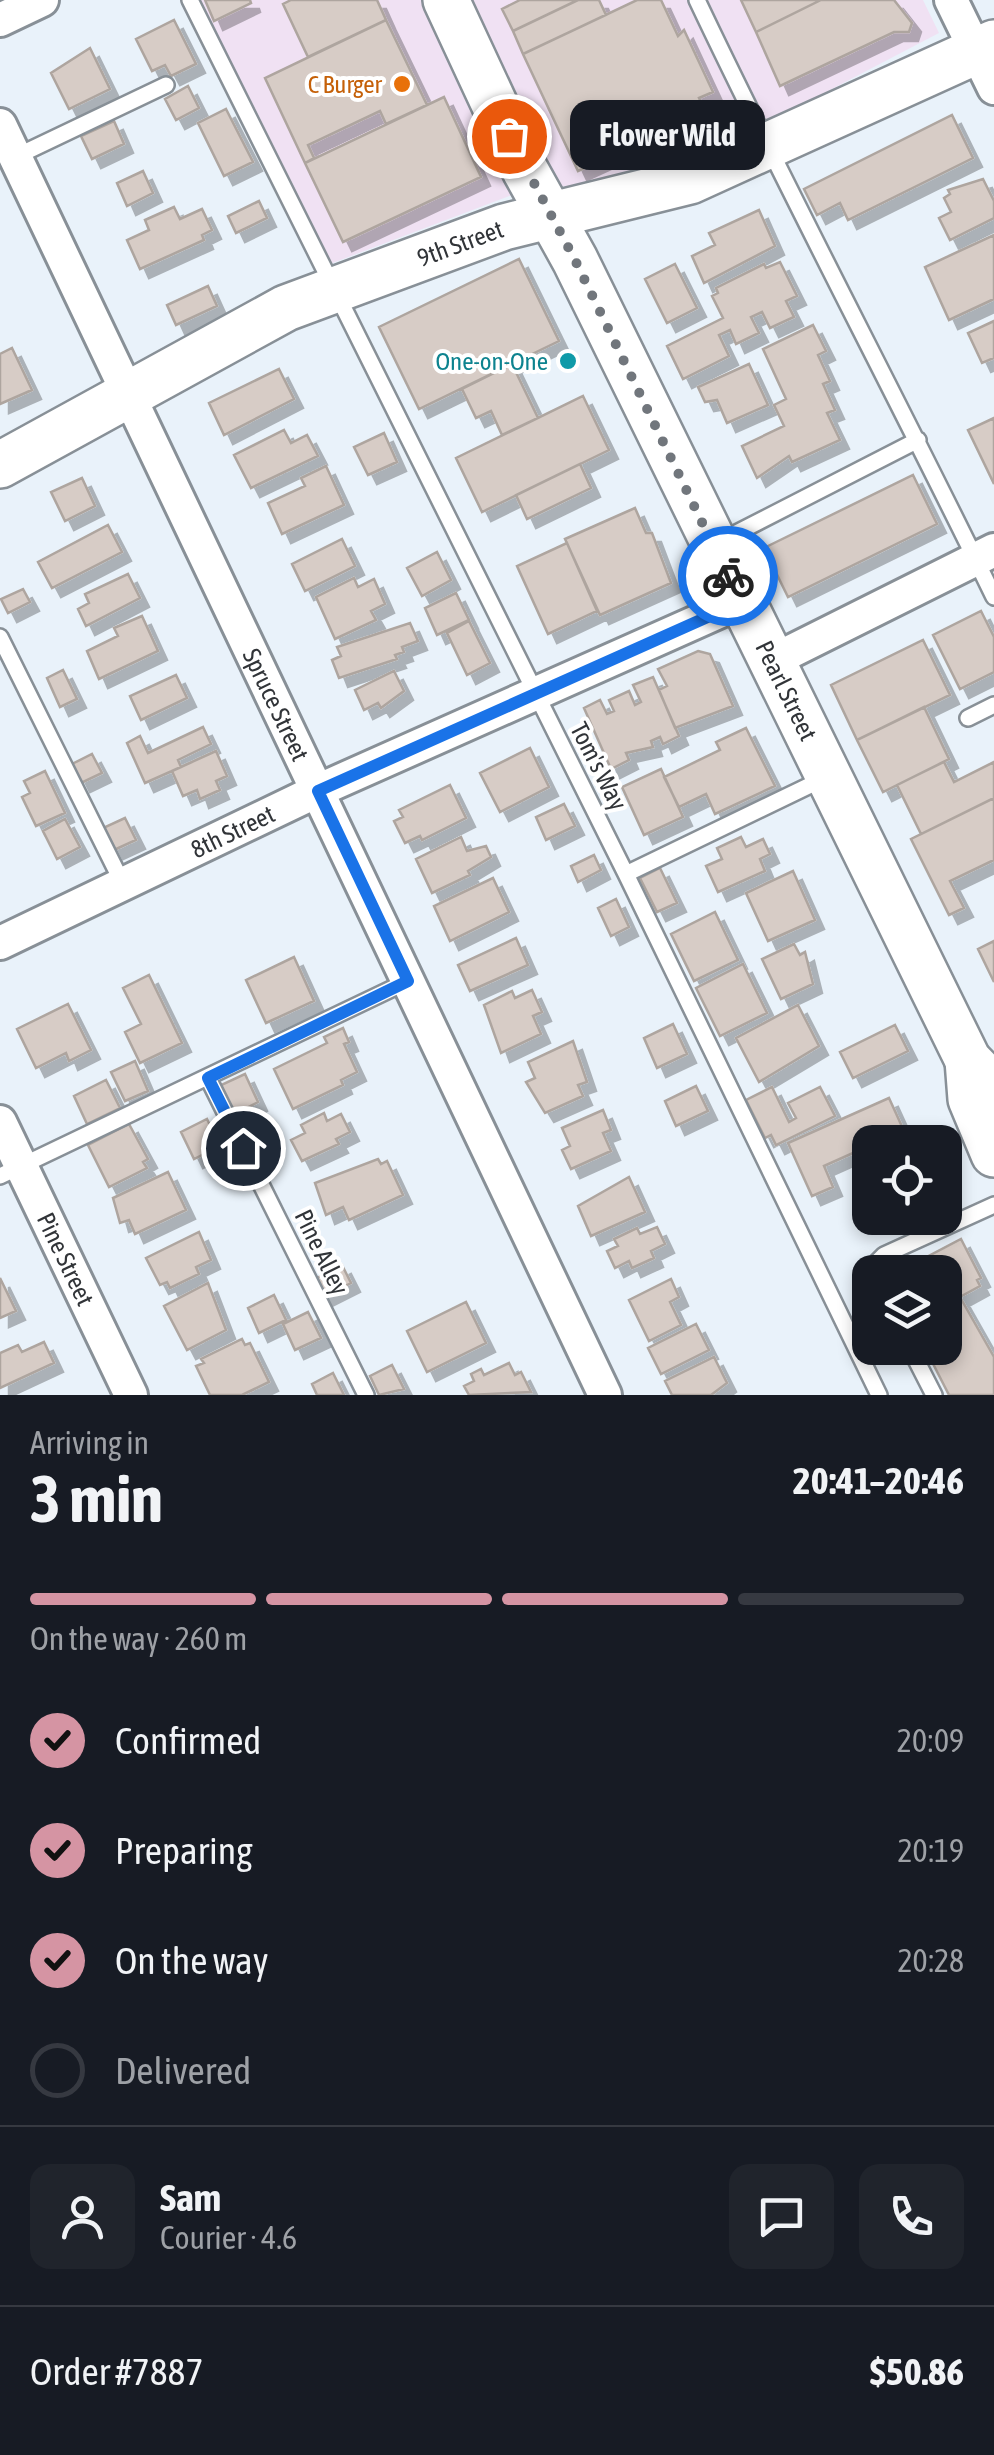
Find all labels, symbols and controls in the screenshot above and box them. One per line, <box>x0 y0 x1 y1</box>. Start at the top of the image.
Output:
place label: C Burger <box>308 70 383 98</box>
marker: C Burger <box>391 73 413 95</box>
pin <box>467 94 552 179</box>
callout: Flower Wild <box>569 101 764 171</box>
icon: bag <box>482 109 537 164</box>
text: Flower Wild <box>599 116 736 153</box>
street label: 9th Street <box>413 215 507 272</box>
place label: One-on-One <box>435 347 548 375</box>
marker: One-on-One <box>557 350 579 372</box>
courier <box>678 526 778 626</box>
icon: bike <box>701 549 756 604</box>
street label: Pearl Street <box>750 636 823 745</box>
street label: Spruce Street <box>237 644 315 765</box>
street label: Tom's Way <box>565 718 633 814</box>
street label: 8th Street <box>186 799 279 863</box>
pin <box>201 1106 286 1191</box>
icon: home <box>216 1121 271 1176</box>
map controls <box>852 1125 962 1365</box>
button: locate <box>852 1125 962 1235</box>
street label: Pine Alley <box>289 1205 355 1299</box>
street label: Pine Street <box>32 1208 100 1310</box>
button: layers <box>852 1255 962 1365</box>
text: Arriving in <box>30 1424 149 1461</box>
text: 20:41–20:46 <box>793 1459 964 1502</box>
text: 3 min <box>30 1461 163 1536</box>
text: On the way · 260 m <box>30 1620 247 1657</box>
icon: check <box>30 1713 85 1768</box>
text: Confirmed <box>115 1719 261 1762</box>
text: 20:09 <box>897 1722 964 1759</box>
icon: check <box>30 1823 85 1878</box>
text: Preparing <box>115 1829 253 1872</box>
text: 20:19 <box>898 1832 964 1869</box>
icon: check <box>30 1933 85 1988</box>
text: On the way <box>115 1939 268 1982</box>
text: 20:28 <box>898 1942 964 1979</box>
text: Delivered <box>115 2049 251 2092</box>
button: person <box>30 2164 135 2269</box>
button: chat <box>729 2164 834 2269</box>
button: phone <box>859 2164 964 2269</box>
text: Sam <box>160 2176 221 2219</box>
text: Courier · 4.6 <box>160 2219 297 2256</box>
text: Order #7887 <box>30 2350 203 2393</box>
text: $50.86 <box>870 2350 964 2393</box>

